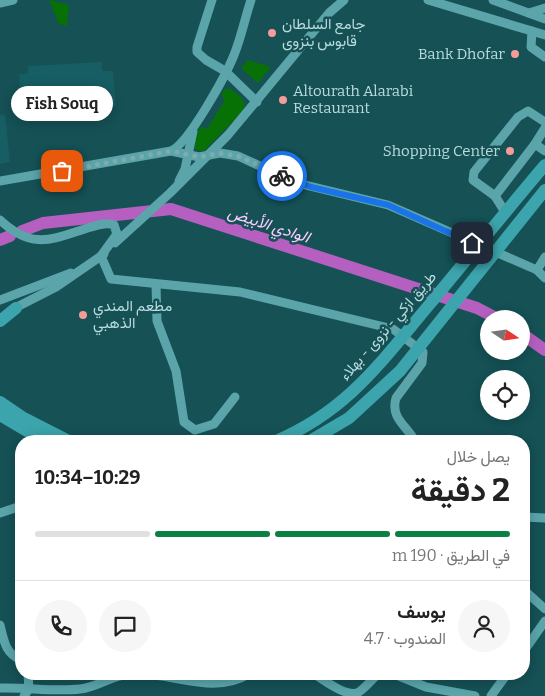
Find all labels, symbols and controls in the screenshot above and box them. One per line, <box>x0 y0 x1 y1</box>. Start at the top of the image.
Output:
place label: جامع السلطان قابوس بنزوى <box>282 15 365 51</box>
marker: جامع السلطان قابوس بنزوى <box>266 27 278 39</box>
place label: Bank Dhofar <box>418 45 505 63</box>
marker: Bank Dhofar <box>509 48 521 60</box>
place label: Altourath Alarabi Restaurant <box>293 82 414 117</box>
callout: Fish Souq <box>11 86 113 121</box>
text: Fish Souq <box>25 94 99 113</box>
marker: Altourath Alarabi Restaurant <box>277 94 289 106</box>
place label: Shopping Center <box>383 142 500 160</box>
marker: Shopping Center <box>504 145 516 157</box>
pin <box>41 150 83 192</box>
courier <box>257 151 307 201</box>
icon: bag <box>48 157 76 185</box>
icon: bike <box>268 162 296 190</box>
water label: الوادي الأبيض <box>224 202 314 251</box>
pin <box>451 222 493 264</box>
icon: home <box>458 229 486 257</box>
street label: طريق ازكي - نزوى - بهلاء <box>336 268 443 387</box>
place label: مطعم المندي الذهبي <box>93 297 172 336</box>
marker: مطعم المندي الذهبي <box>77 309 89 321</box>
north arrow <box>480 310 530 360</box>
map controls <box>480 310 530 420</box>
button: locate <box>480 370 530 420</box>
text: يصل خلال <box>447 447 510 466</box>
text: 10:29–10:34 <box>35 466 140 489</box>
text: 2 دقيقة <box>411 471 510 509</box>
text: في الطريق · 190 m <box>392 546 510 565</box>
button: phone <box>35 600 87 652</box>
button: chat <box>99 600 151 652</box>
text: يوسف <box>397 600 446 623</box>
button: person <box>458 600 510 652</box>
text: المندوب · 4.7 <box>364 629 446 648</box>

